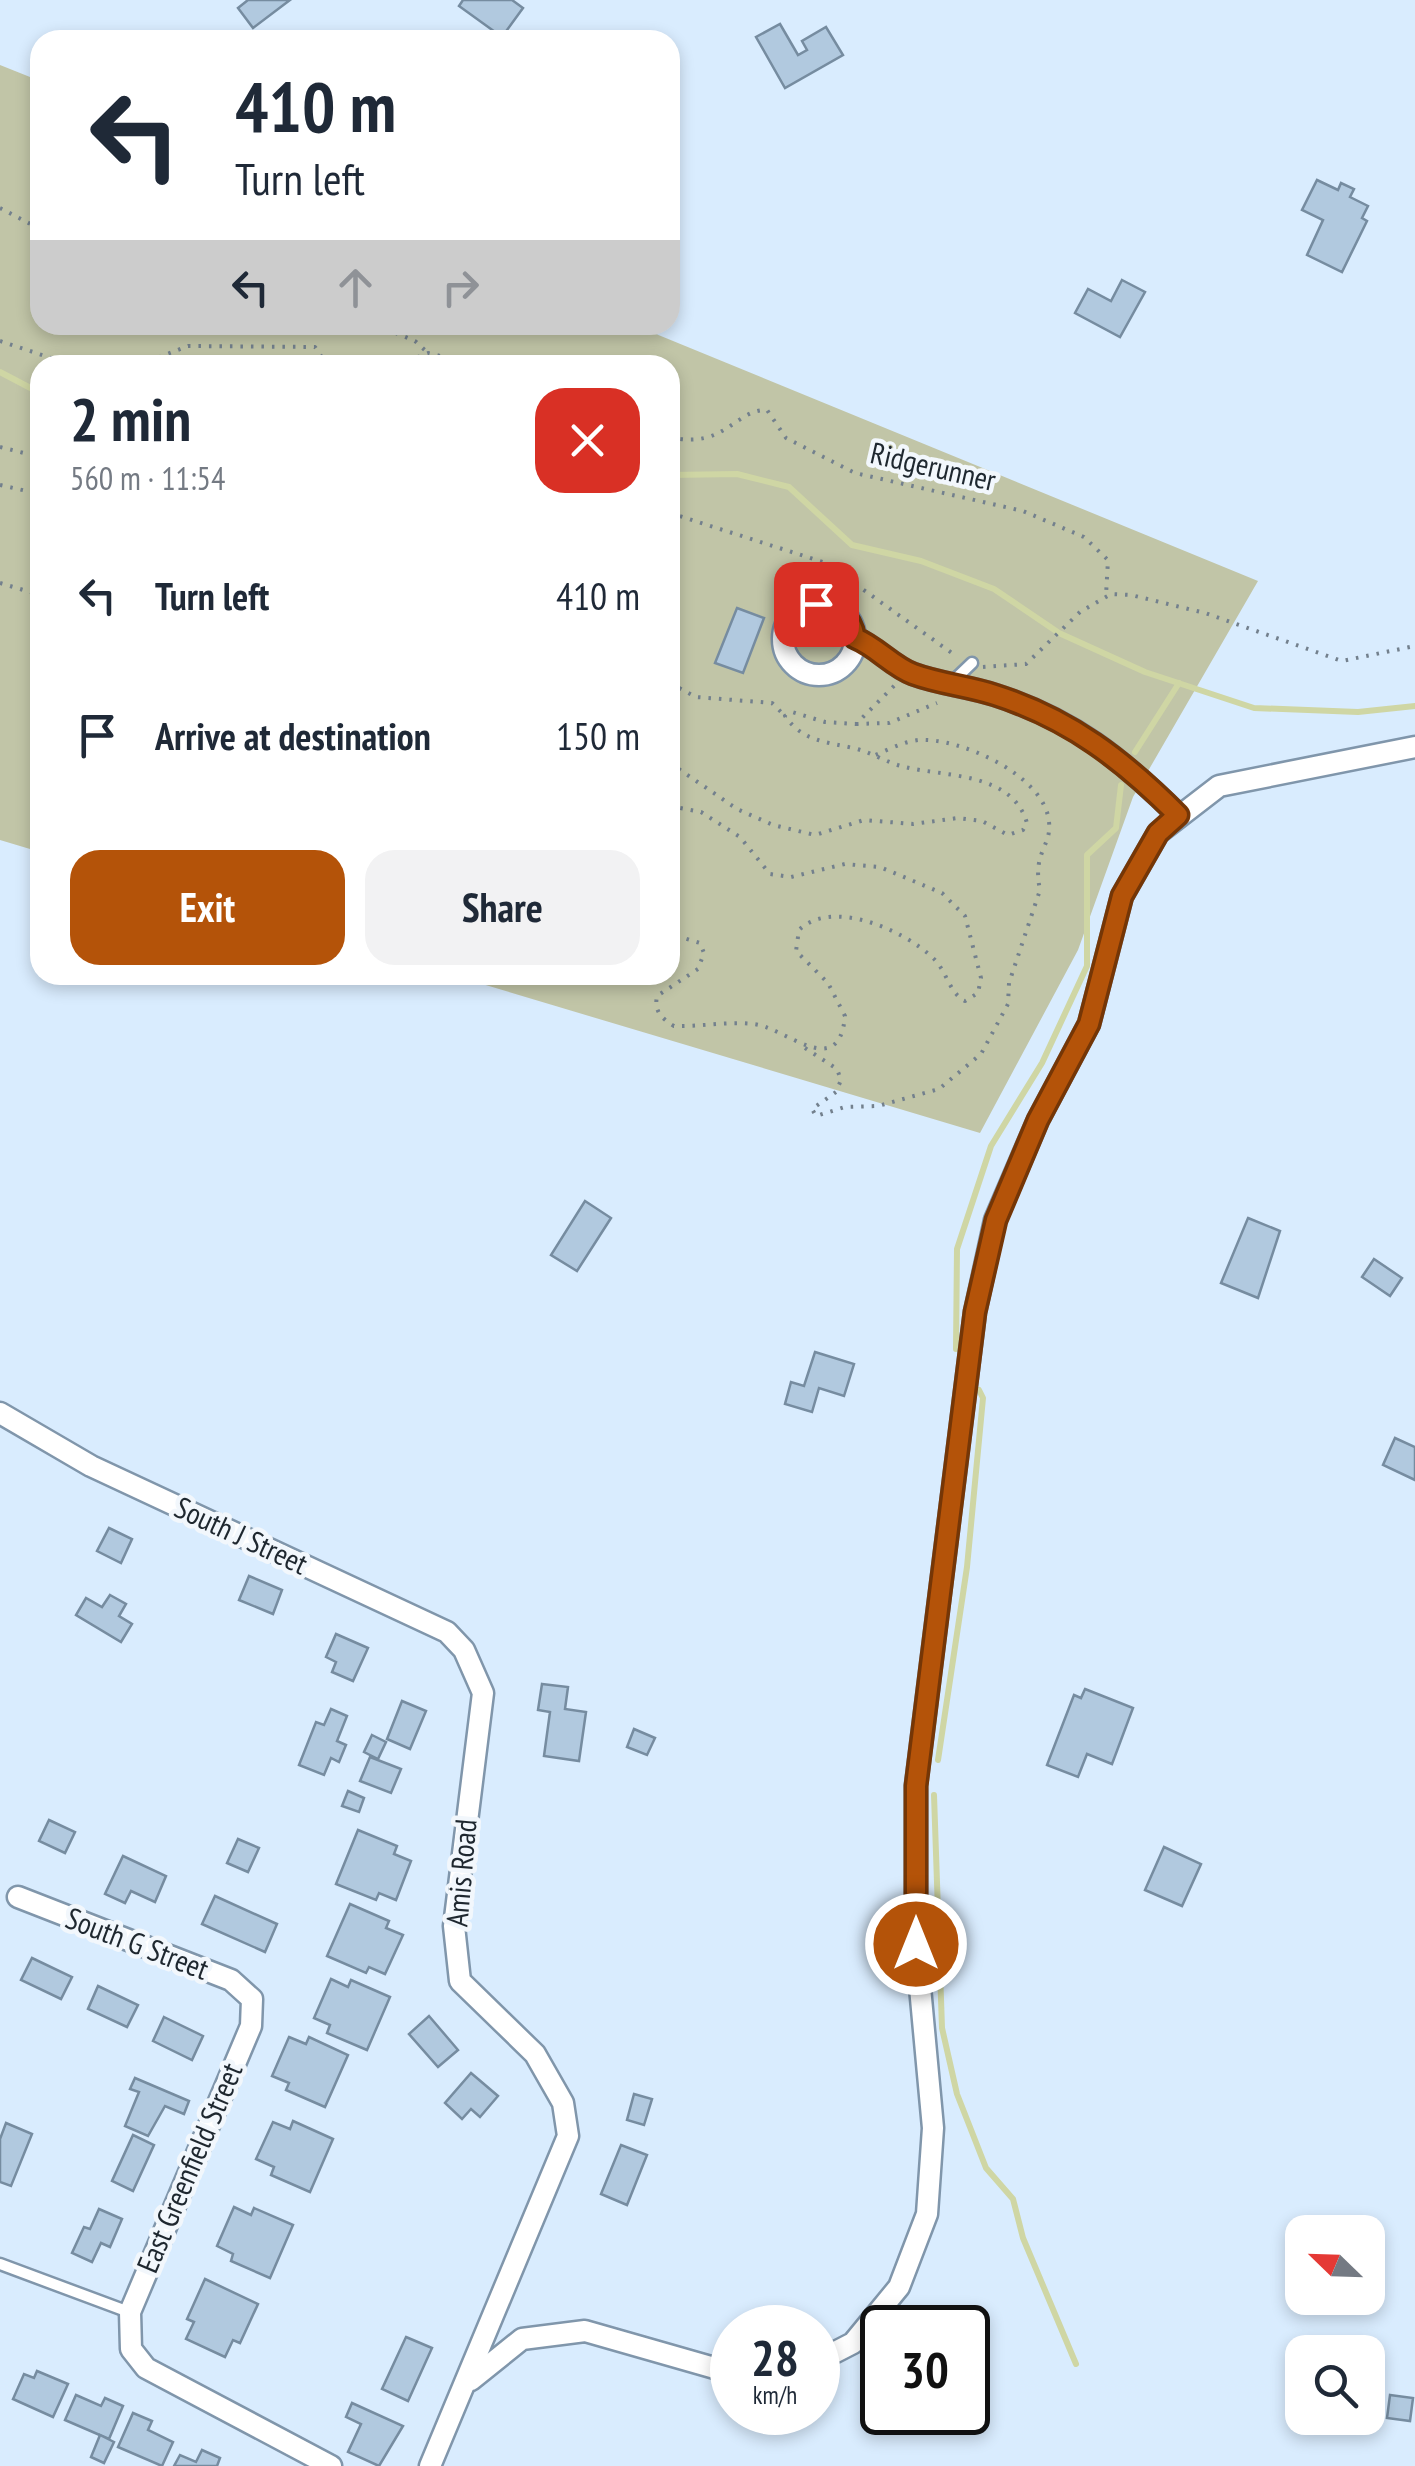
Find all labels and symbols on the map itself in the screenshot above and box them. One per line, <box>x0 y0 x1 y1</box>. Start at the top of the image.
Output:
street label: Ridgerunner <box>867 432 1001 499</box>
pin <box>774 562 859 647</box>
street label: South J Street <box>169 1487 315 1583</box>
street label: Amis Road <box>436 1817 485 1928</box>
position arrow <box>864 1892 968 1996</box>
street label: South G Street <box>61 1898 215 1988</box>
street label: East Greenfield Street <box>127 2056 251 2278</box>
north arrow <box>1285 2215 1385 2315</box>
speed limit sign: 30 <box>860 2305 990 2435</box>

